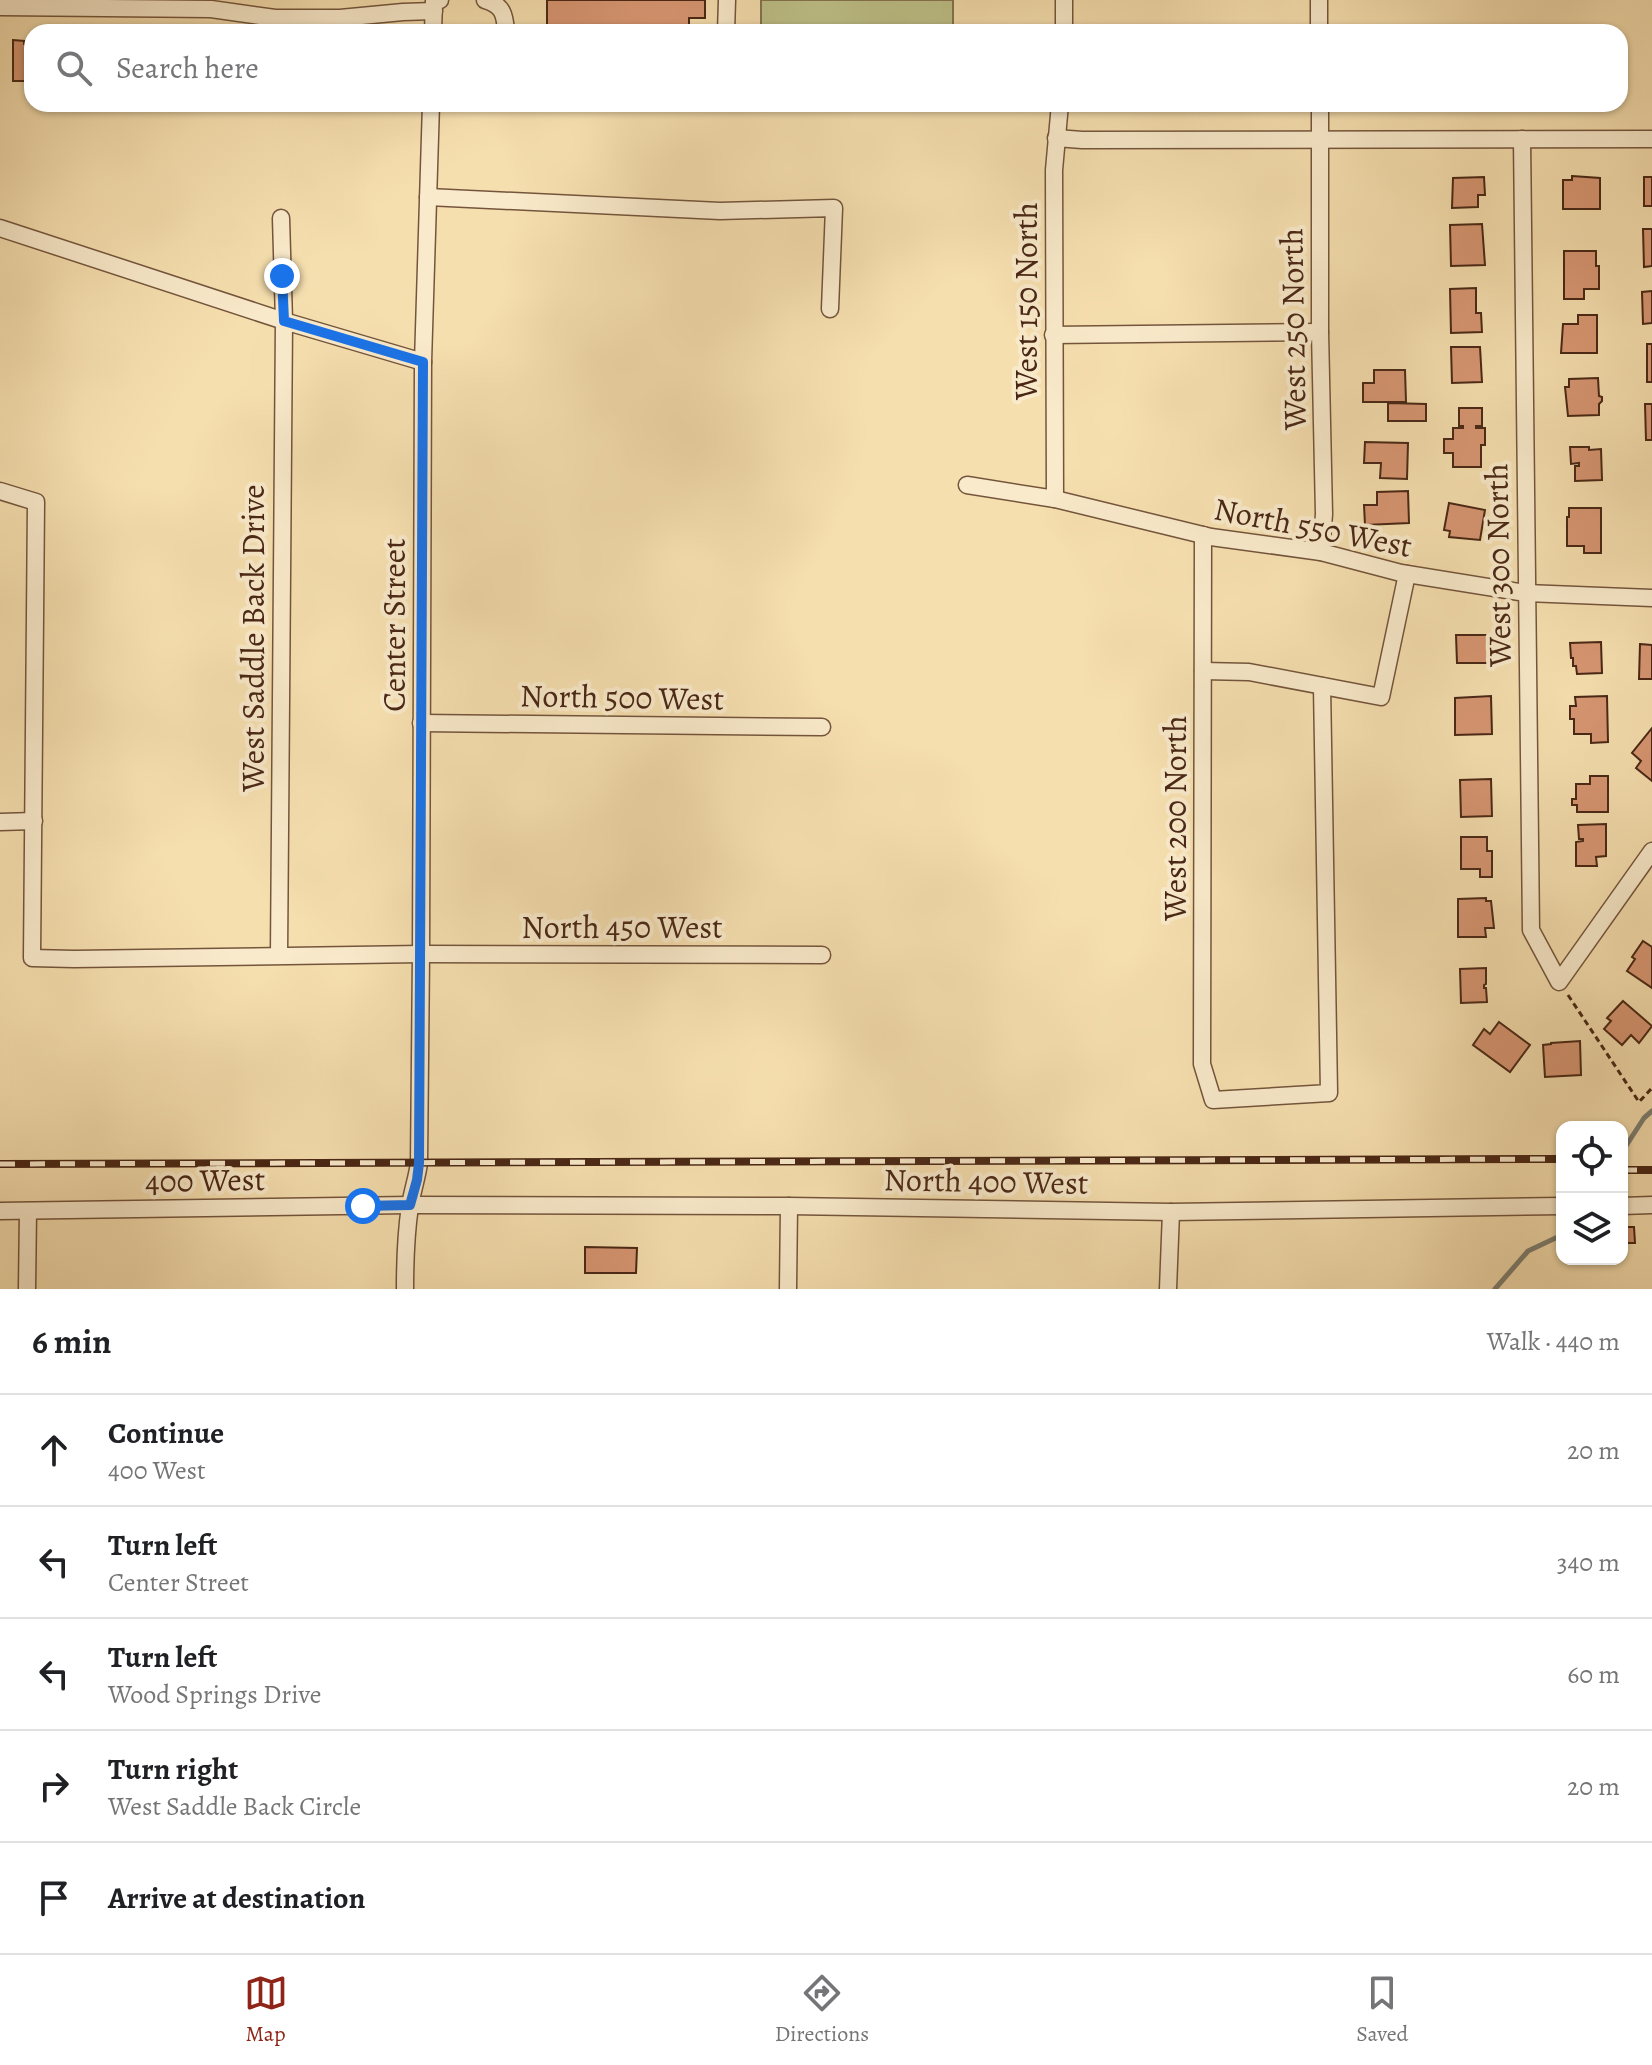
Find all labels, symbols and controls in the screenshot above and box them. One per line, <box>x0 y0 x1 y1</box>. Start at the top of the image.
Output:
search box <box>24 24 1628 112</box>
icon: search <box>52 46 96 90</box>
text: Search here <box>116 48 259 88</box>
street label: West 150 North <box>1004 202 1048 401</box>
street label: West 250 North <box>1269 228 1317 431</box>
route end <box>264 258 300 294</box>
street label: West 300 North <box>1474 463 1522 668</box>
street label: West Saddle Back Drive <box>231 484 275 793</box>
street label: North 550 West <box>1210 486 1416 568</box>
street label: Center Street <box>372 538 416 712</box>
street label: North 500 West <box>520 673 724 721</box>
street label: West 200 North <box>1153 715 1197 922</box>
street label: North 450 West <box>521 905 723 949</box>
map controls <box>1556 1121 1628 1265</box>
button: locate <box>1556 1121 1628 1193</box>
street label: 400 West <box>145 1157 265 1203</box>
street label: North 400 West <box>883 1157 1089 1205</box>
route start <box>345 1188 381 1224</box>
button: layers <box>1556 1193 1628 1265</box>
text: 6 min <box>32 1318 111 1365</box>
text: Walk · 440 m <box>1487 1324 1620 1359</box>
text: Continue <box>108 1413 224 1453</box>
icon: ahead <box>32 1428 76 1472</box>
text: 20 m <box>1567 1433 1620 1468</box>
text: 400 West <box>108 1453 206 1488</box>
text: Turn left <box>108 1525 217 1565</box>
icon: left <box>32 1540 76 1584</box>
text: 340 m <box>1557 1545 1620 1580</box>
text: Center Street <box>108 1565 249 1600</box>
text: Turn left <box>108 1637 217 1677</box>
icon: left <box>32 1652 76 1696</box>
text: 60 m <box>1567 1657 1620 1692</box>
text: Wood Springs Drive <box>108 1677 321 1712</box>
text: Turn right <box>108 1749 238 1789</box>
icon: right <box>32 1764 76 1808</box>
text: 20 m <box>1567 1769 1620 1804</box>
text: West Saddle Back Circle <box>108 1789 361 1824</box>
icon: arrive <box>32 1876 76 1920</box>
text: Arrive at destination <box>108 1878 365 1918</box>
tab: Map <box>244 1971 288 2049</box>
tab: Directions <box>775 1971 869 2049</box>
tab: Saved <box>1356 1971 1408 2049</box>

